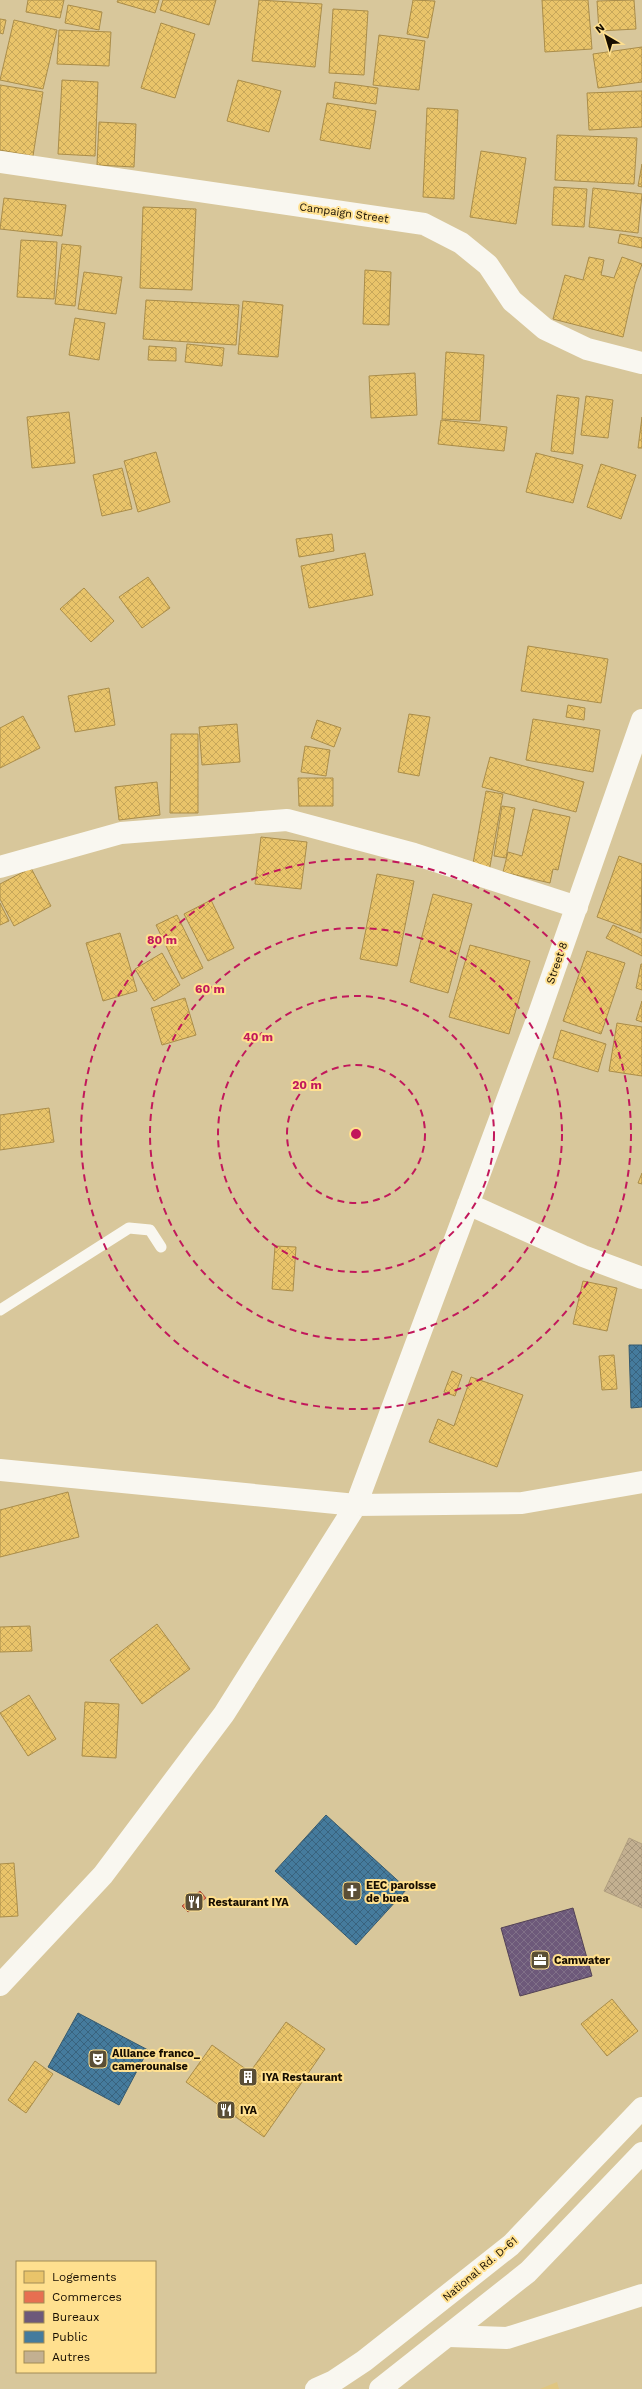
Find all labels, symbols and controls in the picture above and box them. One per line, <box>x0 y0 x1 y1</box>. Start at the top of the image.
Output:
north arrow <box>586 16 626 56</box>
text: N <box>593 21 607 36</box>
street label: Campaign Street <box>299 200 390 226</box>
text: 80 m <box>147 933 177 947</box>
street label: Street 8 <box>544 940 570 986</box>
text: 60 m <box>195 982 225 996</box>
text: 40 m <box>243 1030 273 1044</box>
text: 20 m <box>292 1078 322 1092</box>
centre of rings <box>349 1127 363 1141</box>
place label: EEC paroisse de buea <box>366 1879 436 1905</box>
church icon: EEC paroisse de buea <box>341 1880 363 1902</box>
restaurant icon: Restaurant IYA <box>183 1891 205 1913</box>
place label: Restaurant IYA <box>208 1896 289 1909</box>
office icon: Camwater <box>529 1949 551 1971</box>
place label: Camwater <box>554 1954 610 1967</box>
place label: Alliance franco_ camerounaise <box>112 2047 200 2073</box>
theatre icon: Alliance franco_ camerounaise <box>87 2048 109 2070</box>
building icon: IYA Restaurant <box>237 2066 259 2088</box>
place label: IYA Restaurant <box>262 2071 343 2084</box>
restaurant icon: IYA <box>215 2099 237 2121</box>
place label: IYA <box>240 2104 258 2117</box>
street label: National Rd. D-61 <box>440 2234 520 2304</box>
legend <box>16 2261 156 2373</box>
text: Logements <box>52 2270 117 2284</box>
text: Commerces <box>52 2290 122 2304</box>
text: Bureaux <box>52 2310 99 2324</box>
text: Public <box>52 2330 88 2344</box>
text: Autres <box>52 2350 90 2364</box>

